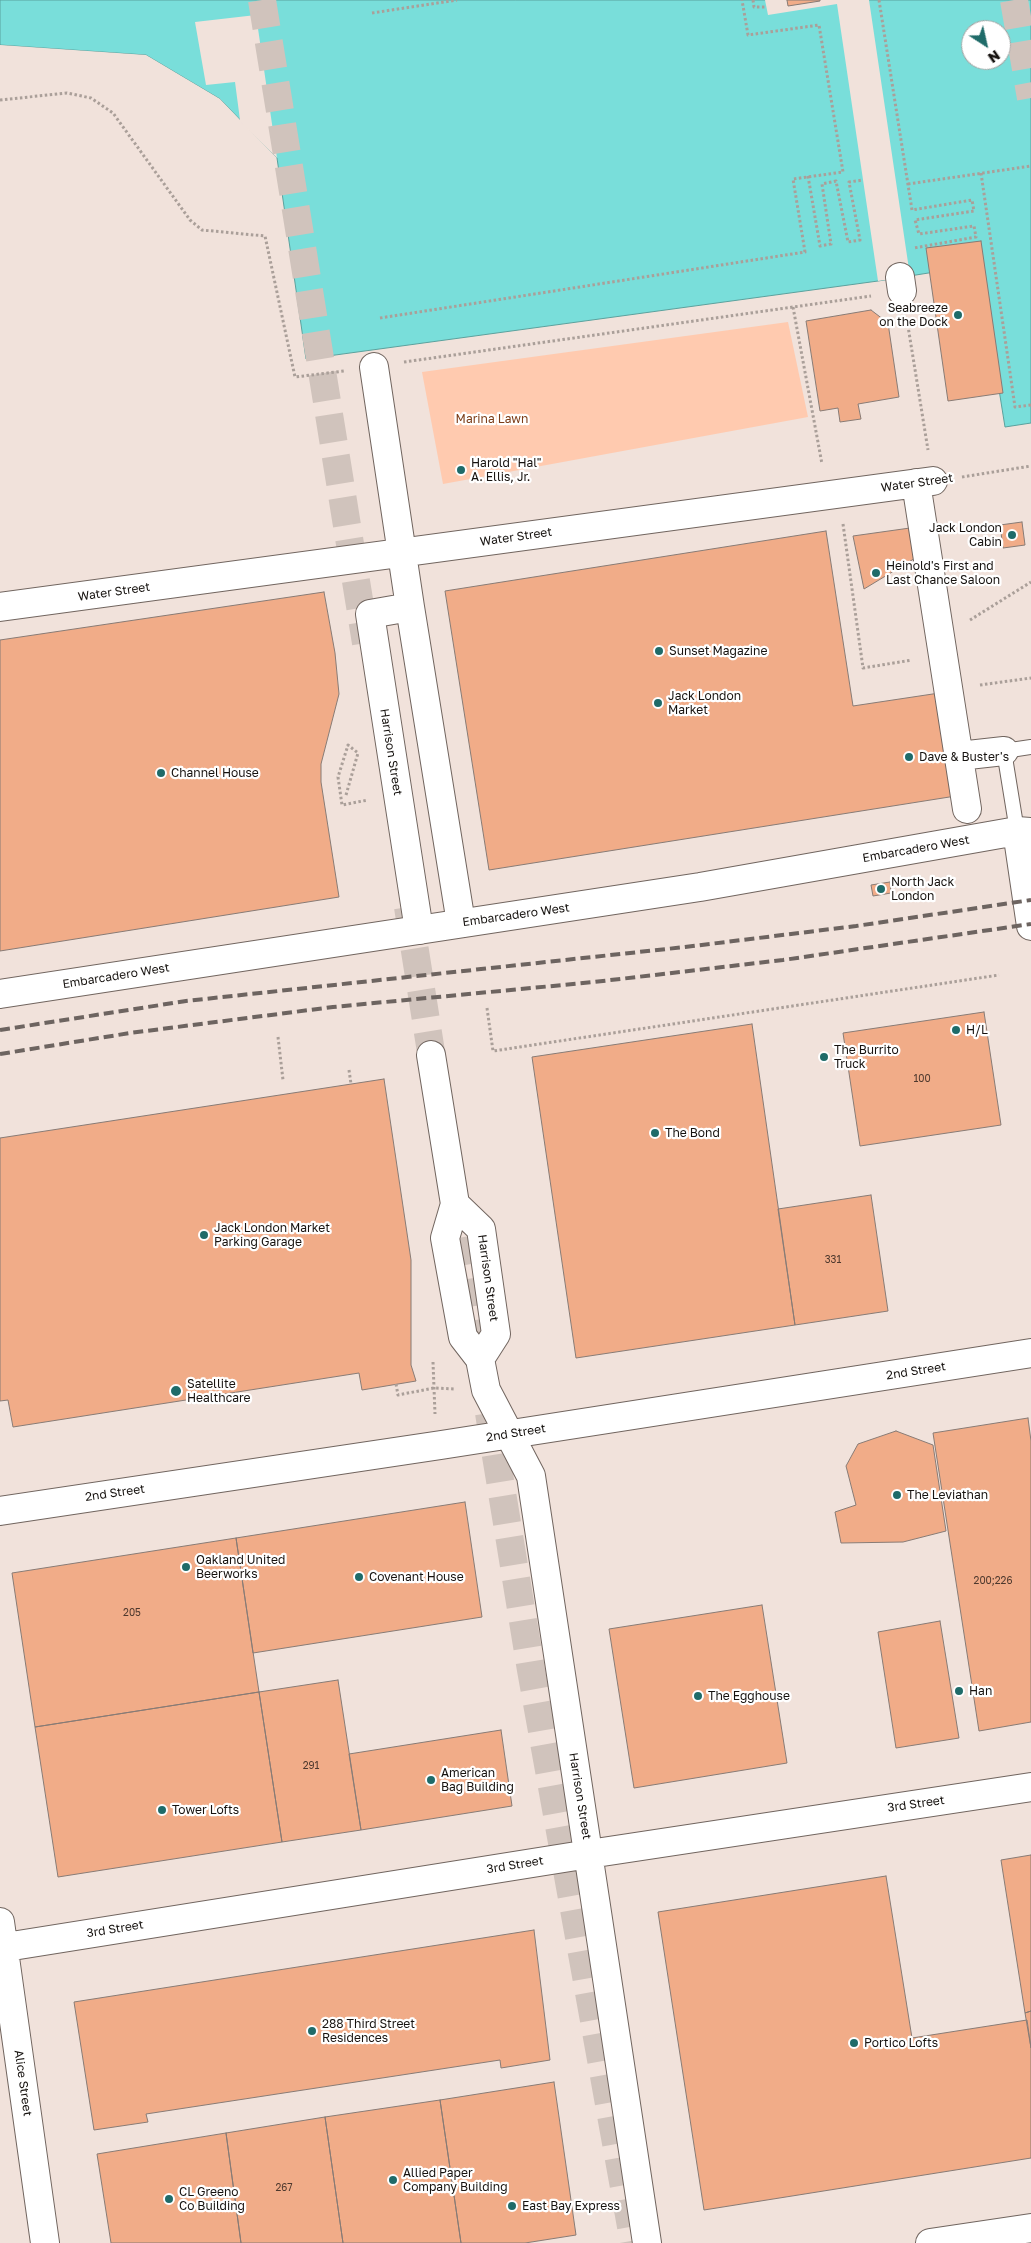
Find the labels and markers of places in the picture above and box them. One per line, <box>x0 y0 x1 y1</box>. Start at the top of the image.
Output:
place label: Seabreeze on the Dock <box>879 301 948 329</box>
marker: Seabreeze on the Dock <box>952 309 964 321</box>
place label: Harold "Hal" A. Ellis, Jr. <box>471 456 541 484</box>
marker: Harold "Hal" A. Ellis, Jr. <box>455 464 467 476</box>
place label: Jack London Cabin <box>929 521 1002 549</box>
marker: Jack London Cabin <box>1006 529 1018 541</box>
place label: Heinold's First and Last Chance Saloon <box>886 559 1000 587</box>
marker: Heinold's First and Last Chance Saloon <box>870 567 882 579</box>
place label: Sunset Magazine <box>669 644 767 658</box>
marker: Sunset Magazine <box>653 645 665 657</box>
place label: Jack London Market <box>668 689 741 717</box>
marker: Jack London Market <box>652 697 664 709</box>
place label: Dave & Buster's <box>919 750 1009 764</box>
marker: Dave & Buster's <box>903 751 915 763</box>
place label: Channel House <box>171 766 259 780</box>
marker: Channel House <box>155 767 167 779</box>
place label: North Jack London <box>891 875 954 903</box>
marker: North Jack London <box>875 883 887 895</box>
place label: H/L <box>966 1023 988 1037</box>
marker: H/L <box>950 1024 962 1036</box>
place label: The Burrito Truck <box>834 1043 899 1071</box>
marker: The Burrito Truck <box>818 1051 830 1063</box>
place label: The Bond <box>665 1126 720 1140</box>
marker: The Bond <box>649 1127 661 1139</box>
place label: Jack London Market Parking Garage <box>214 1221 330 1249</box>
marker: Jack London Market Parking Garage <box>198 1229 210 1241</box>
place label: Satellite Healthcare <box>187 1377 250 1405</box>
marker: Satellite Healthcare <box>169 1384 183 1398</box>
place label: The Leviathan <box>907 1488 988 1502</box>
marker: The Leviathan <box>891 1489 903 1501</box>
place label: Oakland United Beerworks <box>196 1553 285 1581</box>
marker: Oakland United Beerworks <box>180 1561 192 1573</box>
place label: Covenant House <box>369 1570 464 1584</box>
marker: Covenant House <box>353 1571 365 1583</box>
place label: Han <box>969 1684 992 1698</box>
marker: Han <box>953 1685 965 1697</box>
place label: The Egghouse <box>708 1689 790 1703</box>
marker: The Egghouse <box>692 1690 704 1702</box>
place label: American Bag Building <box>441 1766 514 1794</box>
marker: American Bag Building <box>425 1774 437 1786</box>
place label: Tower Lofts <box>172 1803 239 1817</box>
marker: Tower Lofts <box>156 1804 168 1816</box>
place label: 288 Third Street Residences <box>322 2017 415 2045</box>
marker: 288 Third Street Residences <box>306 2025 318 2037</box>
place label: Portico Lofts <box>864 2036 938 2050</box>
marker: Portico Lofts <box>848 2037 860 2049</box>
place label: Allied Paper Company Building <box>403 2166 508 2194</box>
marker: Allied Paper Company Building <box>387 2174 399 2186</box>
place label: CL Greeno Co Building <box>179 2185 245 2213</box>
marker: CL Greeno Co Building <box>163 2193 175 2205</box>
place label: East Bay Express <box>522 2199 620 2213</box>
marker: East Bay Express <box>506 2200 518 2212</box>

